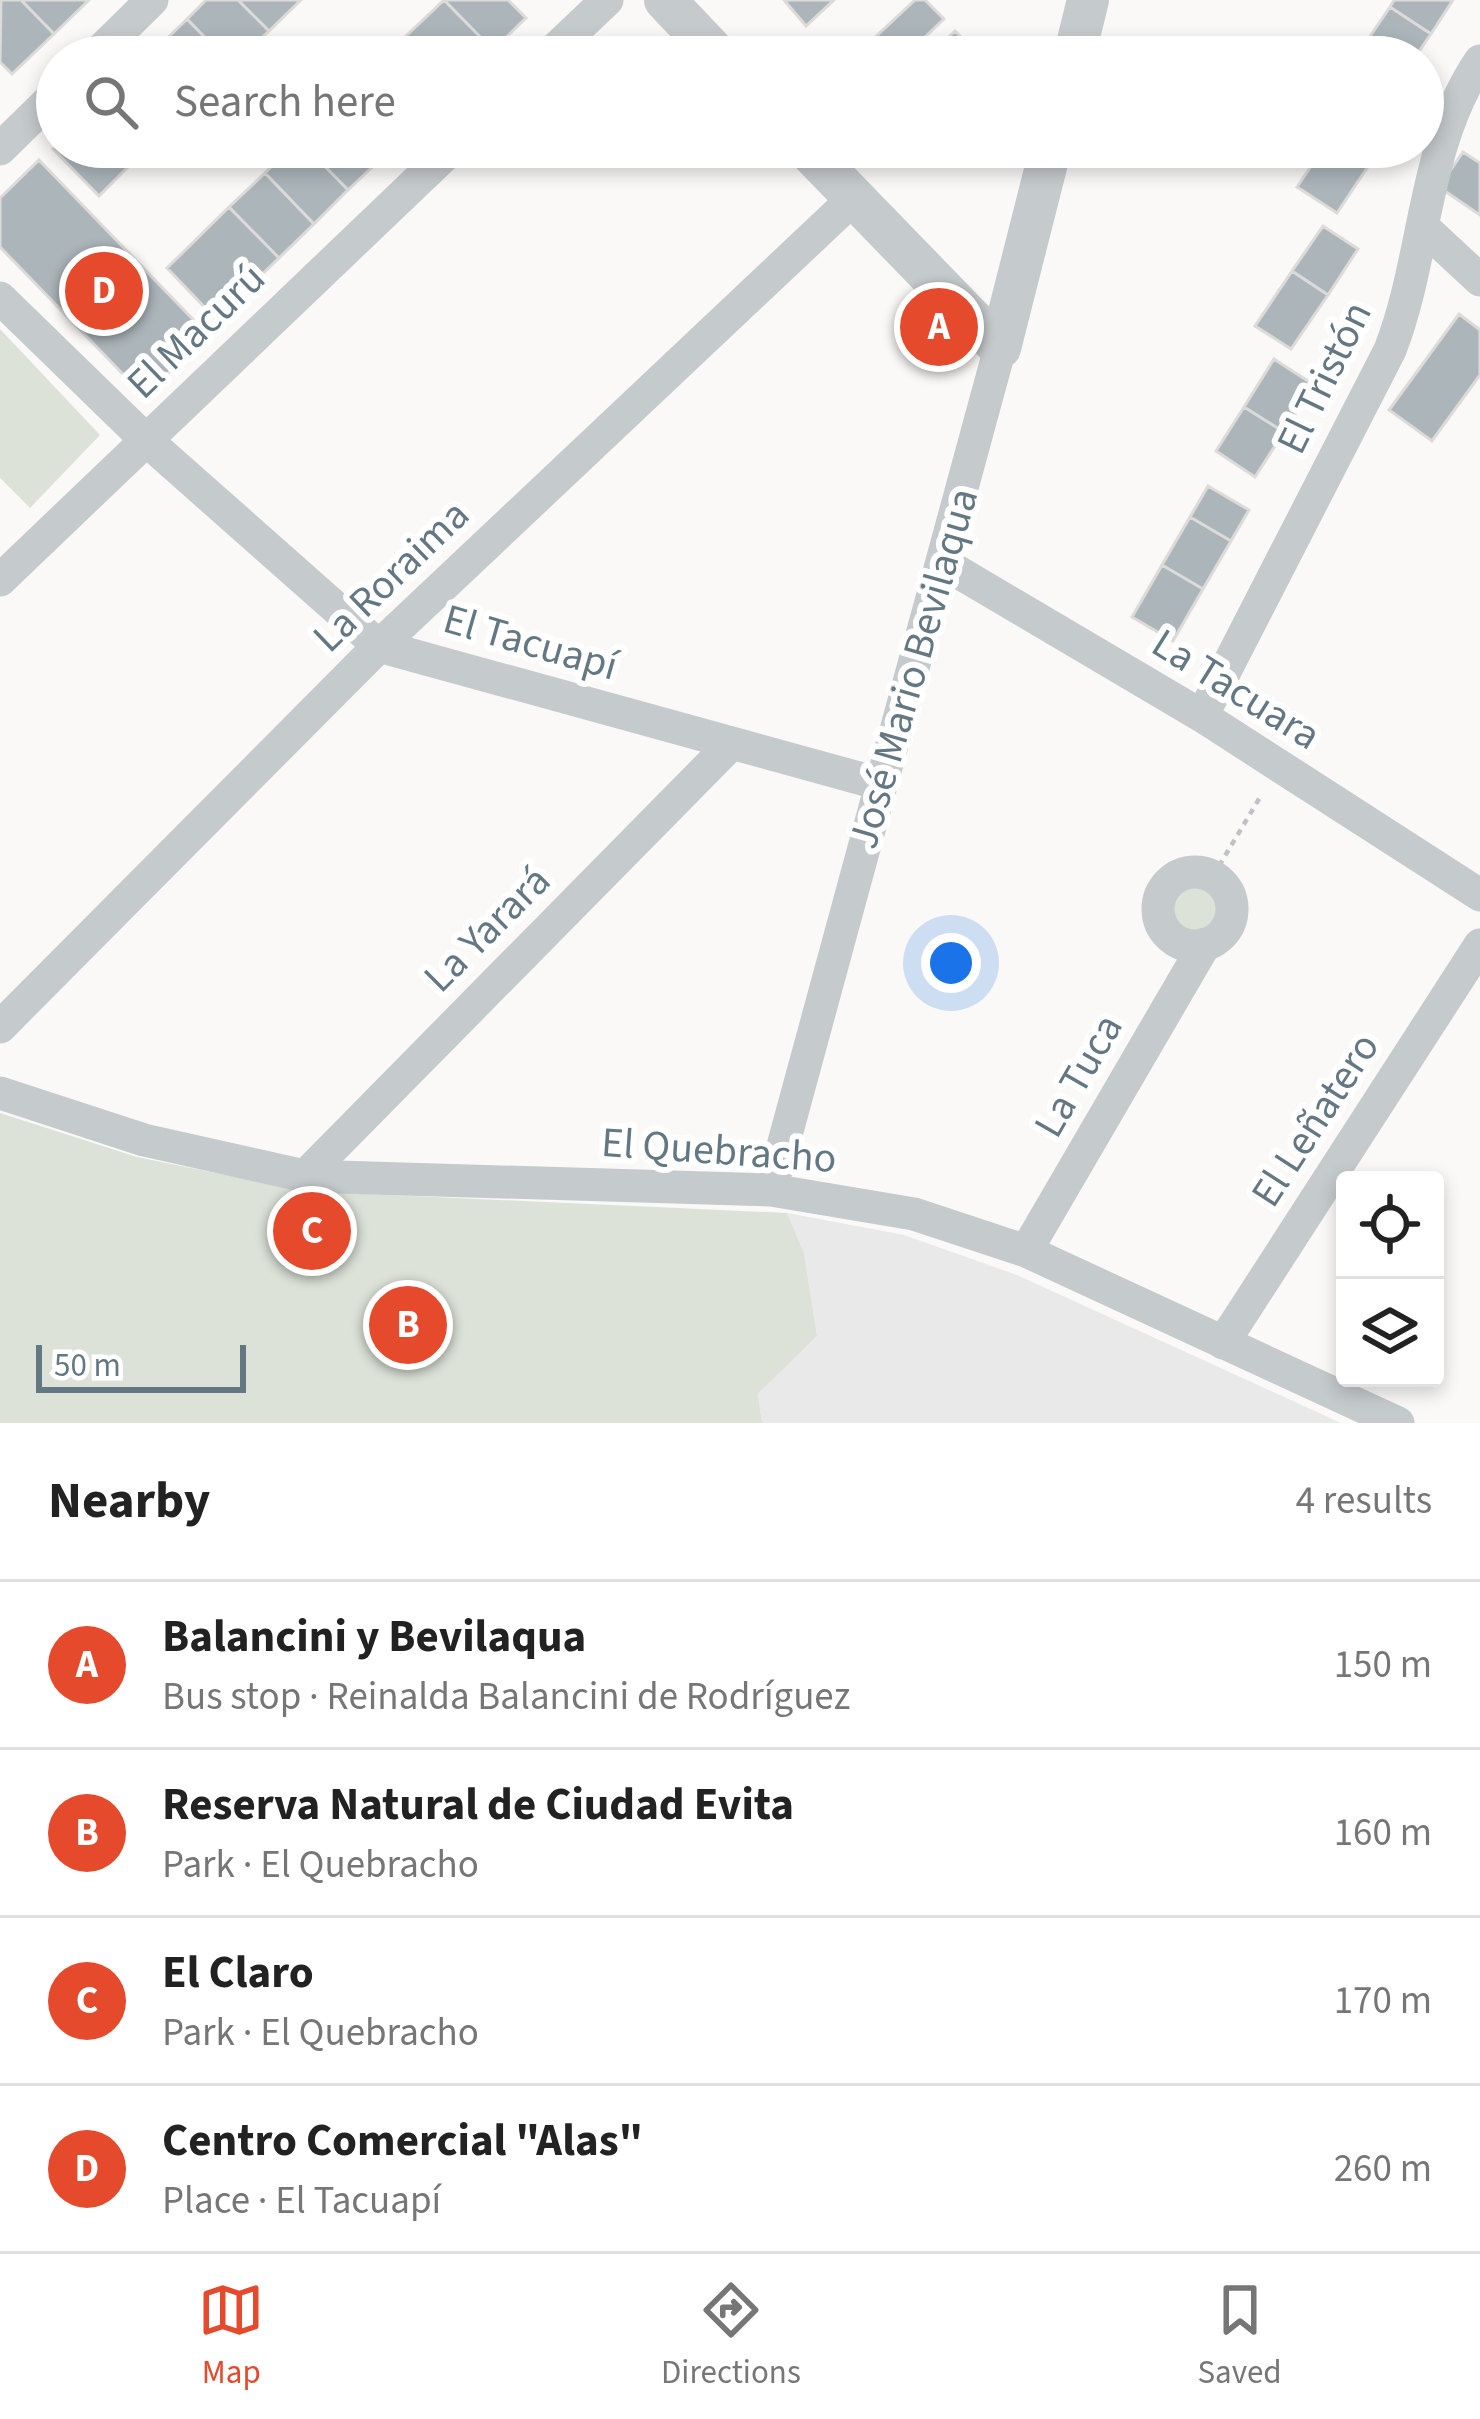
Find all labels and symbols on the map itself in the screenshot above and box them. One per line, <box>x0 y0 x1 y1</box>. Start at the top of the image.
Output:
pin: D <box>65 246 143 336</box>
street label: El Macurú <box>114 250 279 413</box>
pin: A <box>900 282 978 372</box>
street label: El Tristón <box>1262 292 1387 464</box>
street label: José Mario Bevilaqua <box>834 481 994 856</box>
street label: La Roraima <box>300 486 483 667</box>
street label: El Tacuapí <box>436 589 626 697</box>
street label: La Tacuara <box>1140 614 1332 765</box>
street label: La Yarará <box>410 852 564 1006</box>
your location <box>921 933 981 993</box>
street label: La Tuca <box>1019 1003 1138 1149</box>
street label: El Leñatero <box>1237 1021 1394 1219</box>
street label: El Quebracho <box>599 1113 838 1189</box>
pin: C <box>273 1186 351 1276</box>
pin: B <box>369 1280 447 1370</box>
scale bar <box>36 1339 246 1392</box>

